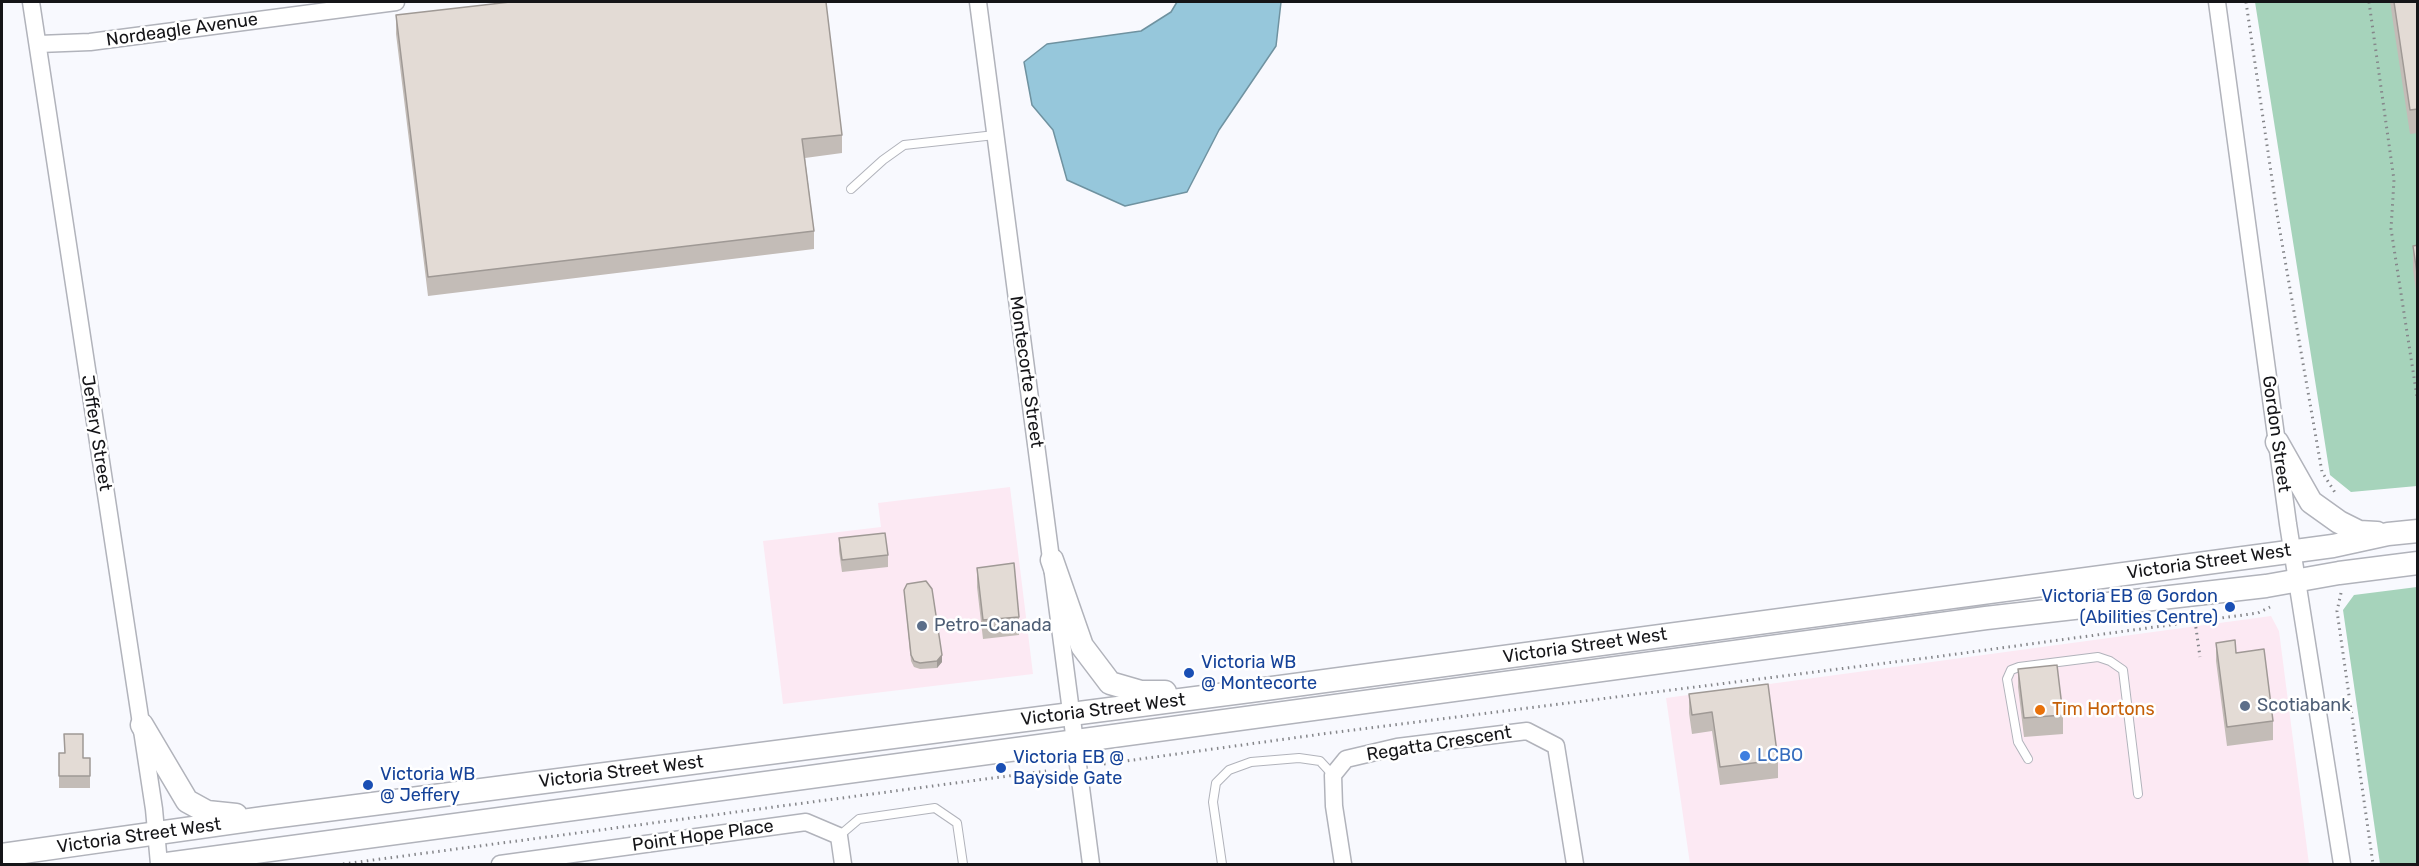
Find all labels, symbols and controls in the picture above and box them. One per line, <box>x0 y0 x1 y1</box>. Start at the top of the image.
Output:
street label: Nordeagle Avenue <box>105 9 259 51</box>
street label: Montecorte Street <box>1005 295 1047 449</box>
street label: Jeffery Street <box>76 374 116 492</box>
street label: Gordon Street <box>2257 374 2295 494</box>
street label: Victoria Street West <box>2125 540 2293 584</box>
place label: Victoria EB @ Gordon (Abilities Centre) <box>2041 586 2218 628</box>
marker: Victoria EB @ Gordon (Abilities Centre) <box>2223 600 2237 614</box>
place label: Petro-Canada <box>934 615 1052 637</box>
marker: Petro-Canada <box>915 619 929 633</box>
street label: Victoria Street West <box>1501 624 1669 668</box>
place label: Victoria WB @ Montecorte <box>1201 652 1317 694</box>
marker: Victoria WB @ Montecorte <box>1182 666 1196 680</box>
street label: Victoria Street West <box>1019 689 1187 731</box>
place label: Scotiabank <box>2257 695 2351 717</box>
place label: Tim Hortons <box>2052 699 2155 721</box>
marker: Scotiabank <box>2238 699 2252 713</box>
marker: Tim Hortons <box>2033 703 2047 717</box>
street label: Regatta Crescent <box>1365 722 1513 766</box>
place label: LCBO <box>1757 745 1803 767</box>
place label: Victoria EB @ Bayside Gate <box>1013 747 1124 789</box>
marker: LCBO <box>1738 749 1752 763</box>
street label: Victoria Street West <box>537 751 705 793</box>
marker: Victoria EB @ Bayside Gate <box>994 761 1008 775</box>
place label: Victoria WB @ Jeffery <box>380 764 475 806</box>
marker: Victoria WB @ Jeffery <box>361 778 375 792</box>
street label: Victoria Street West <box>55 814 223 858</box>
street label: Point Hope Place <box>631 815 775 857</box>

